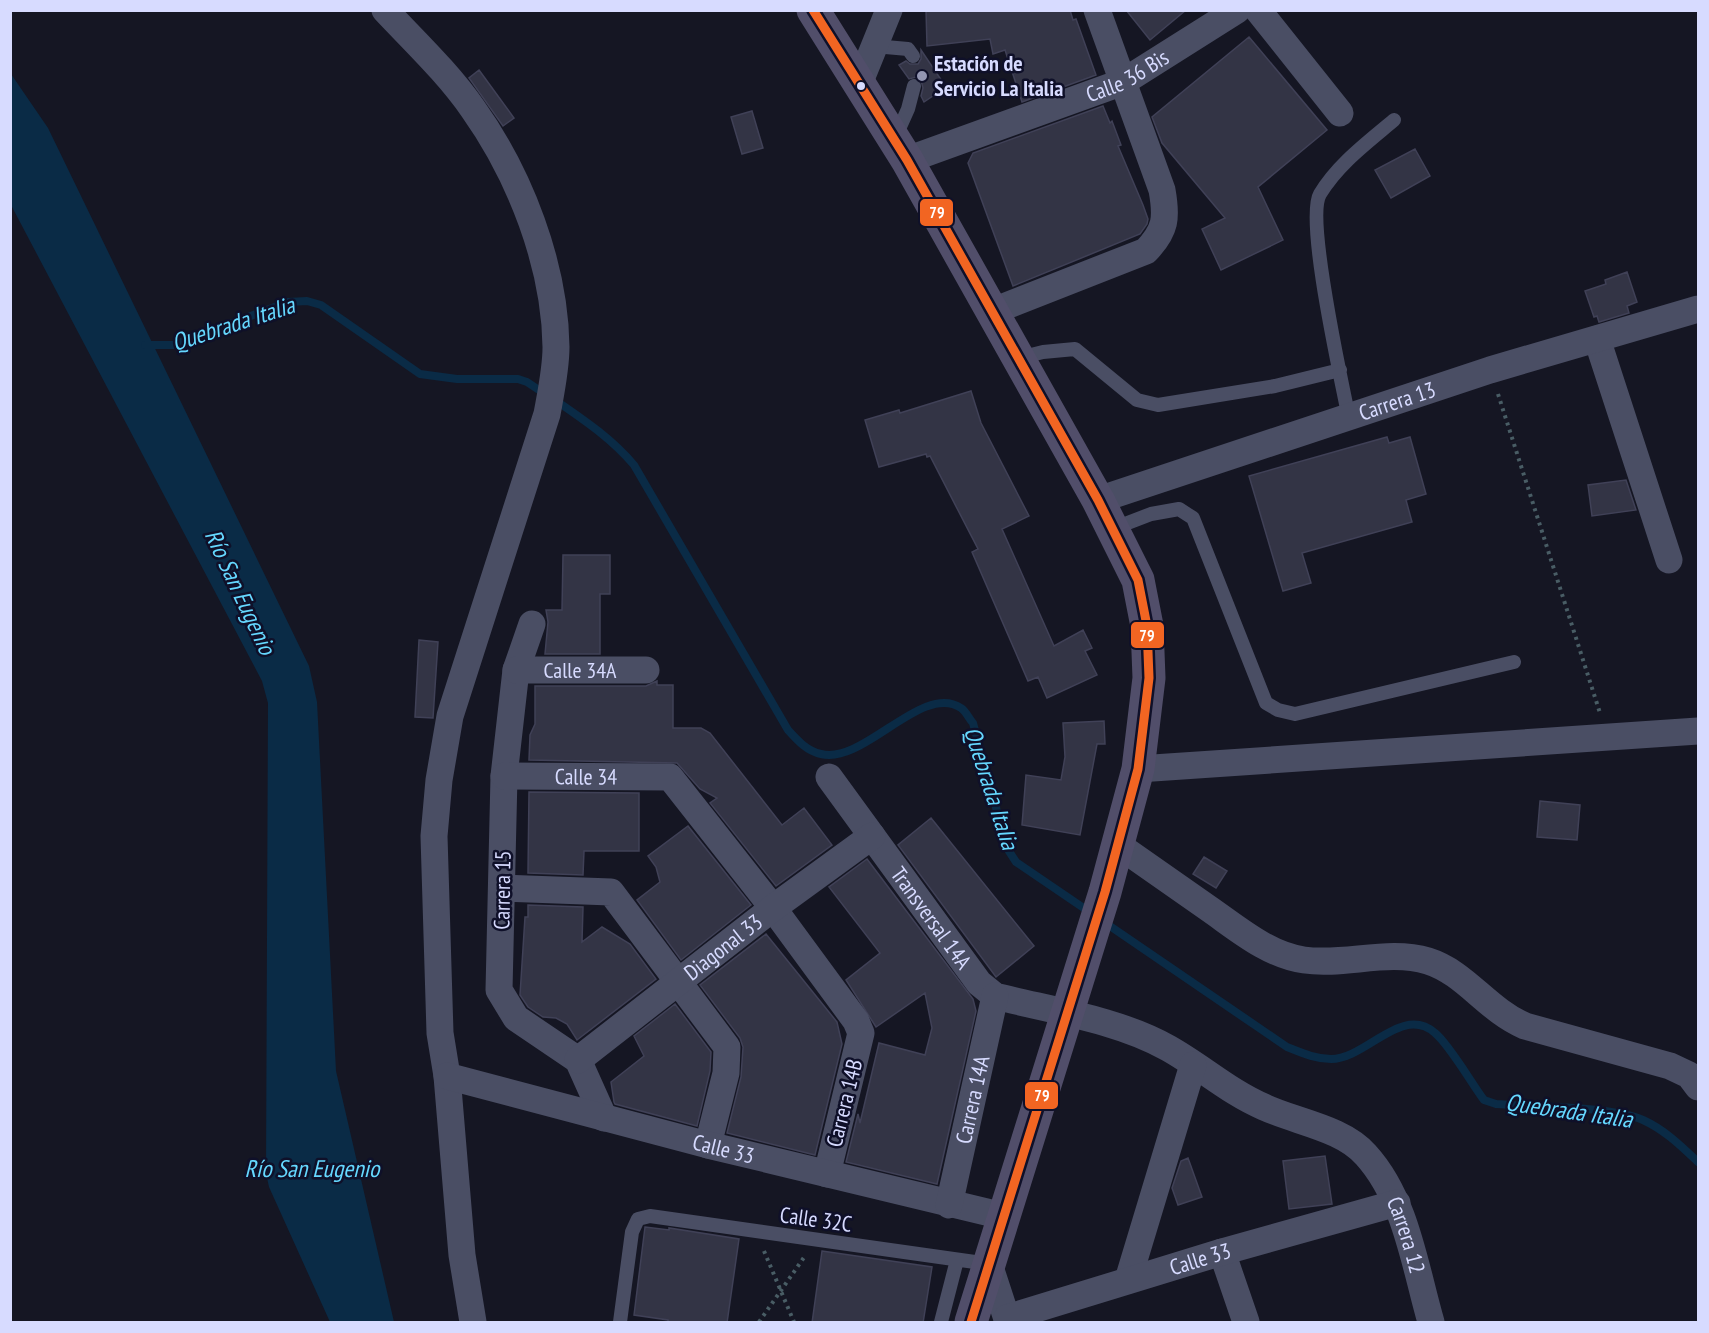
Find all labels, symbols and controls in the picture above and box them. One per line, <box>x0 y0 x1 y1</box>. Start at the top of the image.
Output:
street label: Calle 36 Bis <box>1082 43 1174 108</box>
place label: Estación de Servicio La Italia <box>934 49 1063 102</box>
marker: Estación de Servicio La Italia <box>915 69 929 83</box>
unlabelled marker <box>855 80 867 92</box>
line badge: 79 <box>919 198 954 227</box>
text: 79 <box>929 202 945 222</box>
water label: Quebrada Italia <box>167 289 300 358</box>
street label: Carrera 13 <box>1355 375 1439 427</box>
water label: Río San Eugenio <box>198 524 284 661</box>
line badge: 79 <box>1130 621 1165 649</box>
text: 79 <box>1139 625 1155 645</box>
street label: Calle 34A <box>544 656 617 684</box>
water label: Quebrada Italia <box>957 722 1026 855</box>
street label: Calle 34 <box>555 762 617 791</box>
street label: Carrera 15 <box>487 850 517 930</box>
street label: Transversal 14A <box>885 861 978 975</box>
street label: Diagonal 33 <box>678 907 768 986</box>
street label: Carrera 14A <box>949 1052 996 1146</box>
street label: Carrera 14B <box>820 1056 868 1150</box>
line badge: 79 <box>1024 1081 1059 1110</box>
text: 79 <box>1034 1085 1050 1105</box>
water label: Quebrada Italia <box>1504 1086 1636 1135</box>
street label: Calle 33 <box>690 1128 757 1170</box>
water label: Río San Eugenio <box>245 1153 381 1184</box>
street label: Carrera 12 <box>1381 1192 1432 1276</box>
street label: Calle 32C <box>778 1200 854 1238</box>
street label: Calle 33 <box>1166 1236 1234 1281</box>

